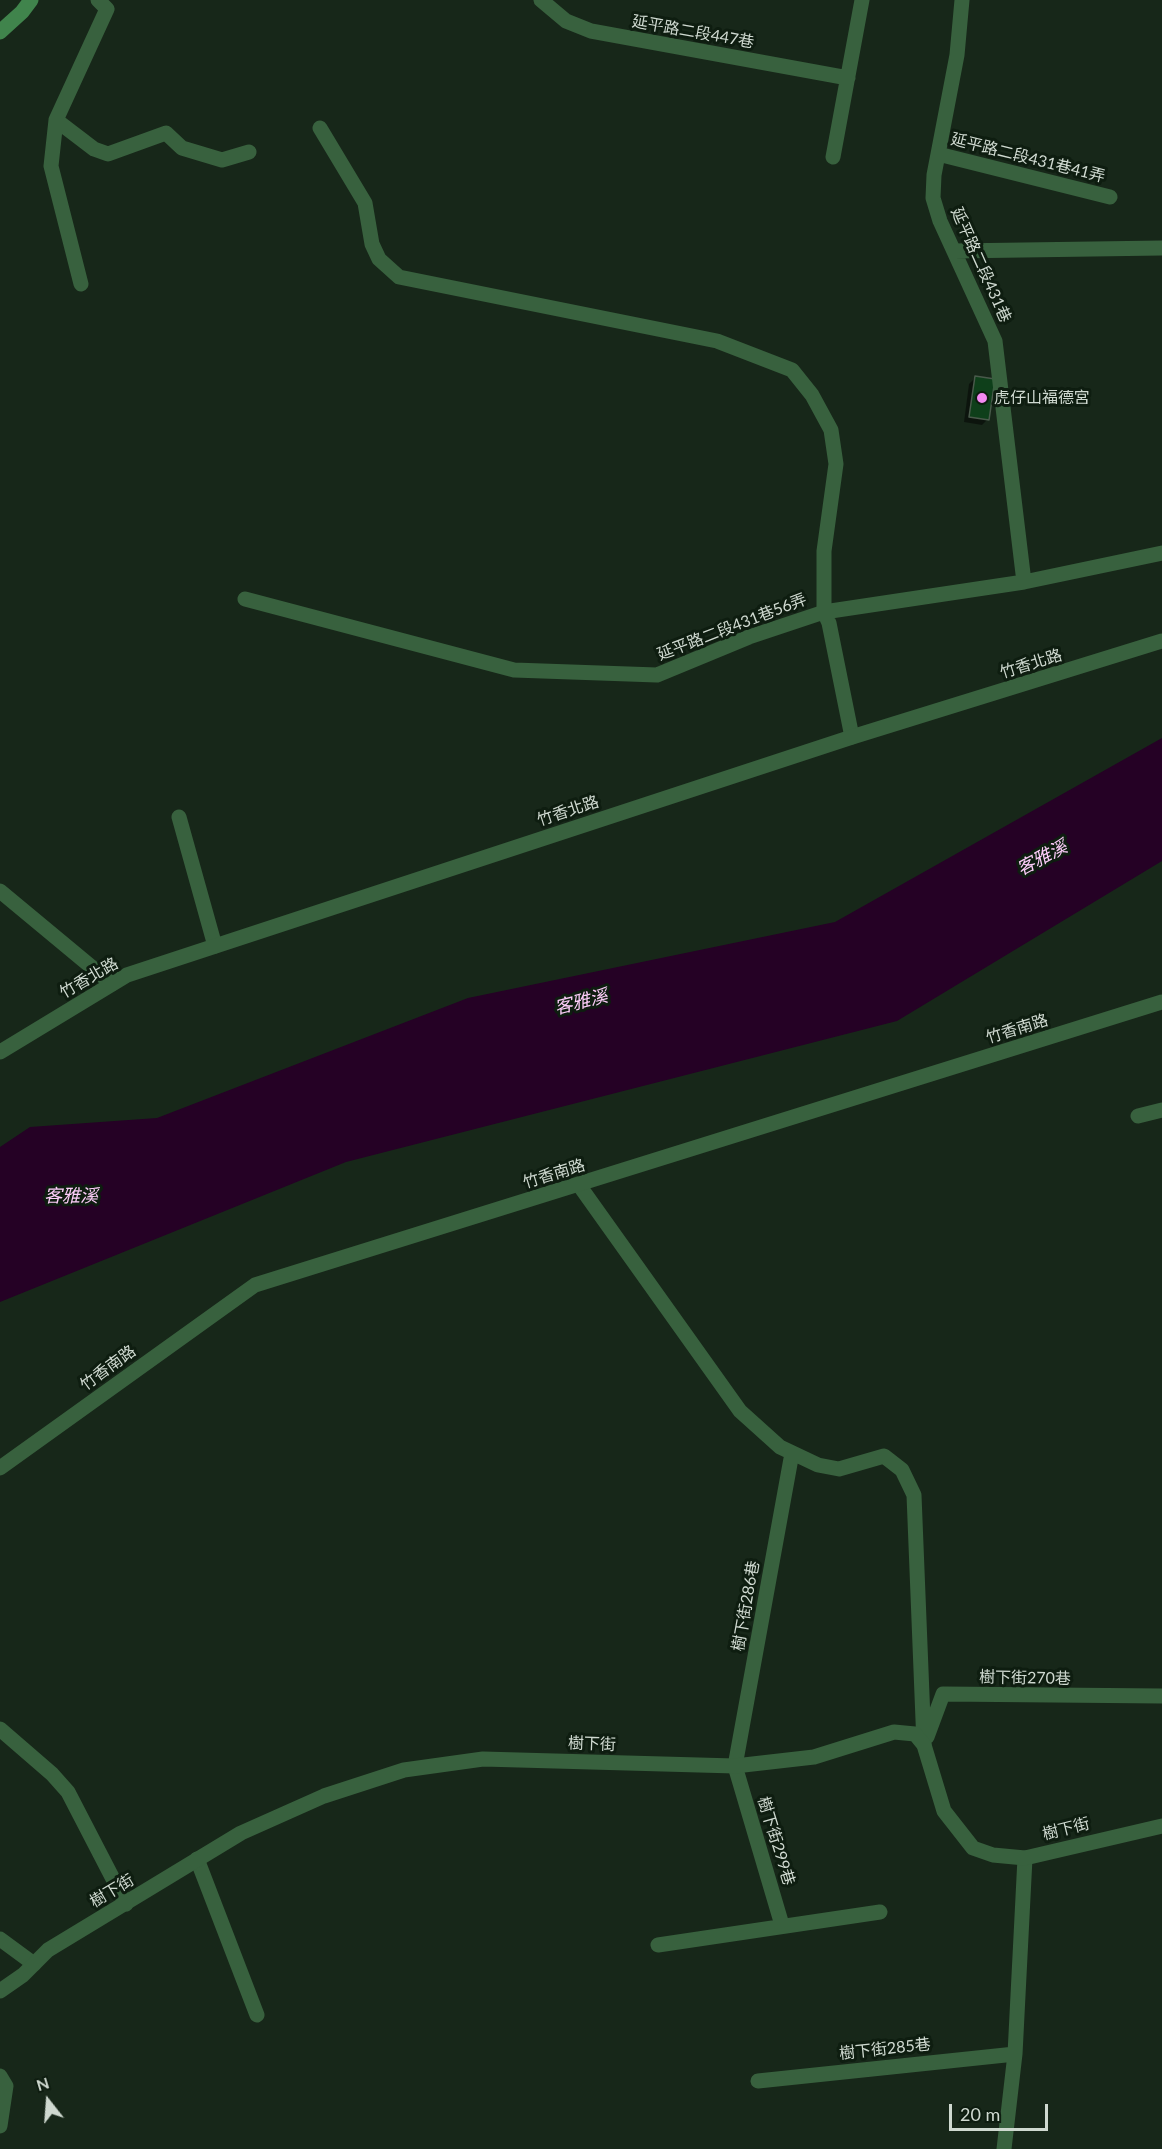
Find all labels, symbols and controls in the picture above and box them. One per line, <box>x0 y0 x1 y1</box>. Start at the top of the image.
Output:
street label: 延平路二段447巷 <box>630 12 756 52</box>
street label: 延平路二段431巷41弄 <box>949 130 1107 186</box>
street label: 延平路二段431巷 <box>947 205 1015 325</box>
place label: 虎仔山福德宮 <box>994 388 1090 408</box>
marker: 虎仔山福德宮 <box>975 391 989 405</box>
street label: 延平路二段431巷56弄 <box>655 590 809 664</box>
street label: 竹香北路 <box>998 645 1064 683</box>
street label: 竹香北路 <box>535 792 601 830</box>
water label: 客雅溪 <box>1013 836 1071 880</box>
street label: 竹香北路 <box>56 954 122 1002</box>
water label: 客雅溪 <box>552 985 610 1019</box>
street label: 竹香南路 <box>984 1010 1050 1048</box>
street label: 竹香南路 <box>521 1155 587 1193</box>
water label: 客雅溪 <box>44 1185 98 1207</box>
street label: 竹香南路 <box>76 1341 140 1395</box>
street label: 樹下街286巷 <box>729 1559 763 1653</box>
street label: 樹下街270巷 <box>979 1668 1071 1688</box>
street label: 樹下街 <box>568 1734 616 1754</box>
street label: 樹下街299巷 <box>753 1794 799 1888</box>
street label: 樹下街 <box>1040 1814 1092 1844</box>
street label: 樹下街 <box>86 1870 138 1912</box>
street label: 樹下街285巷 <box>838 2035 932 2063</box>
north arrow <box>18 2071 78 2131</box>
text: N <box>34 2072 51 2094</box>
scale bar <box>952 2092 1051 2130</box>
text: 20 m <box>960 2103 1000 2125</box>

